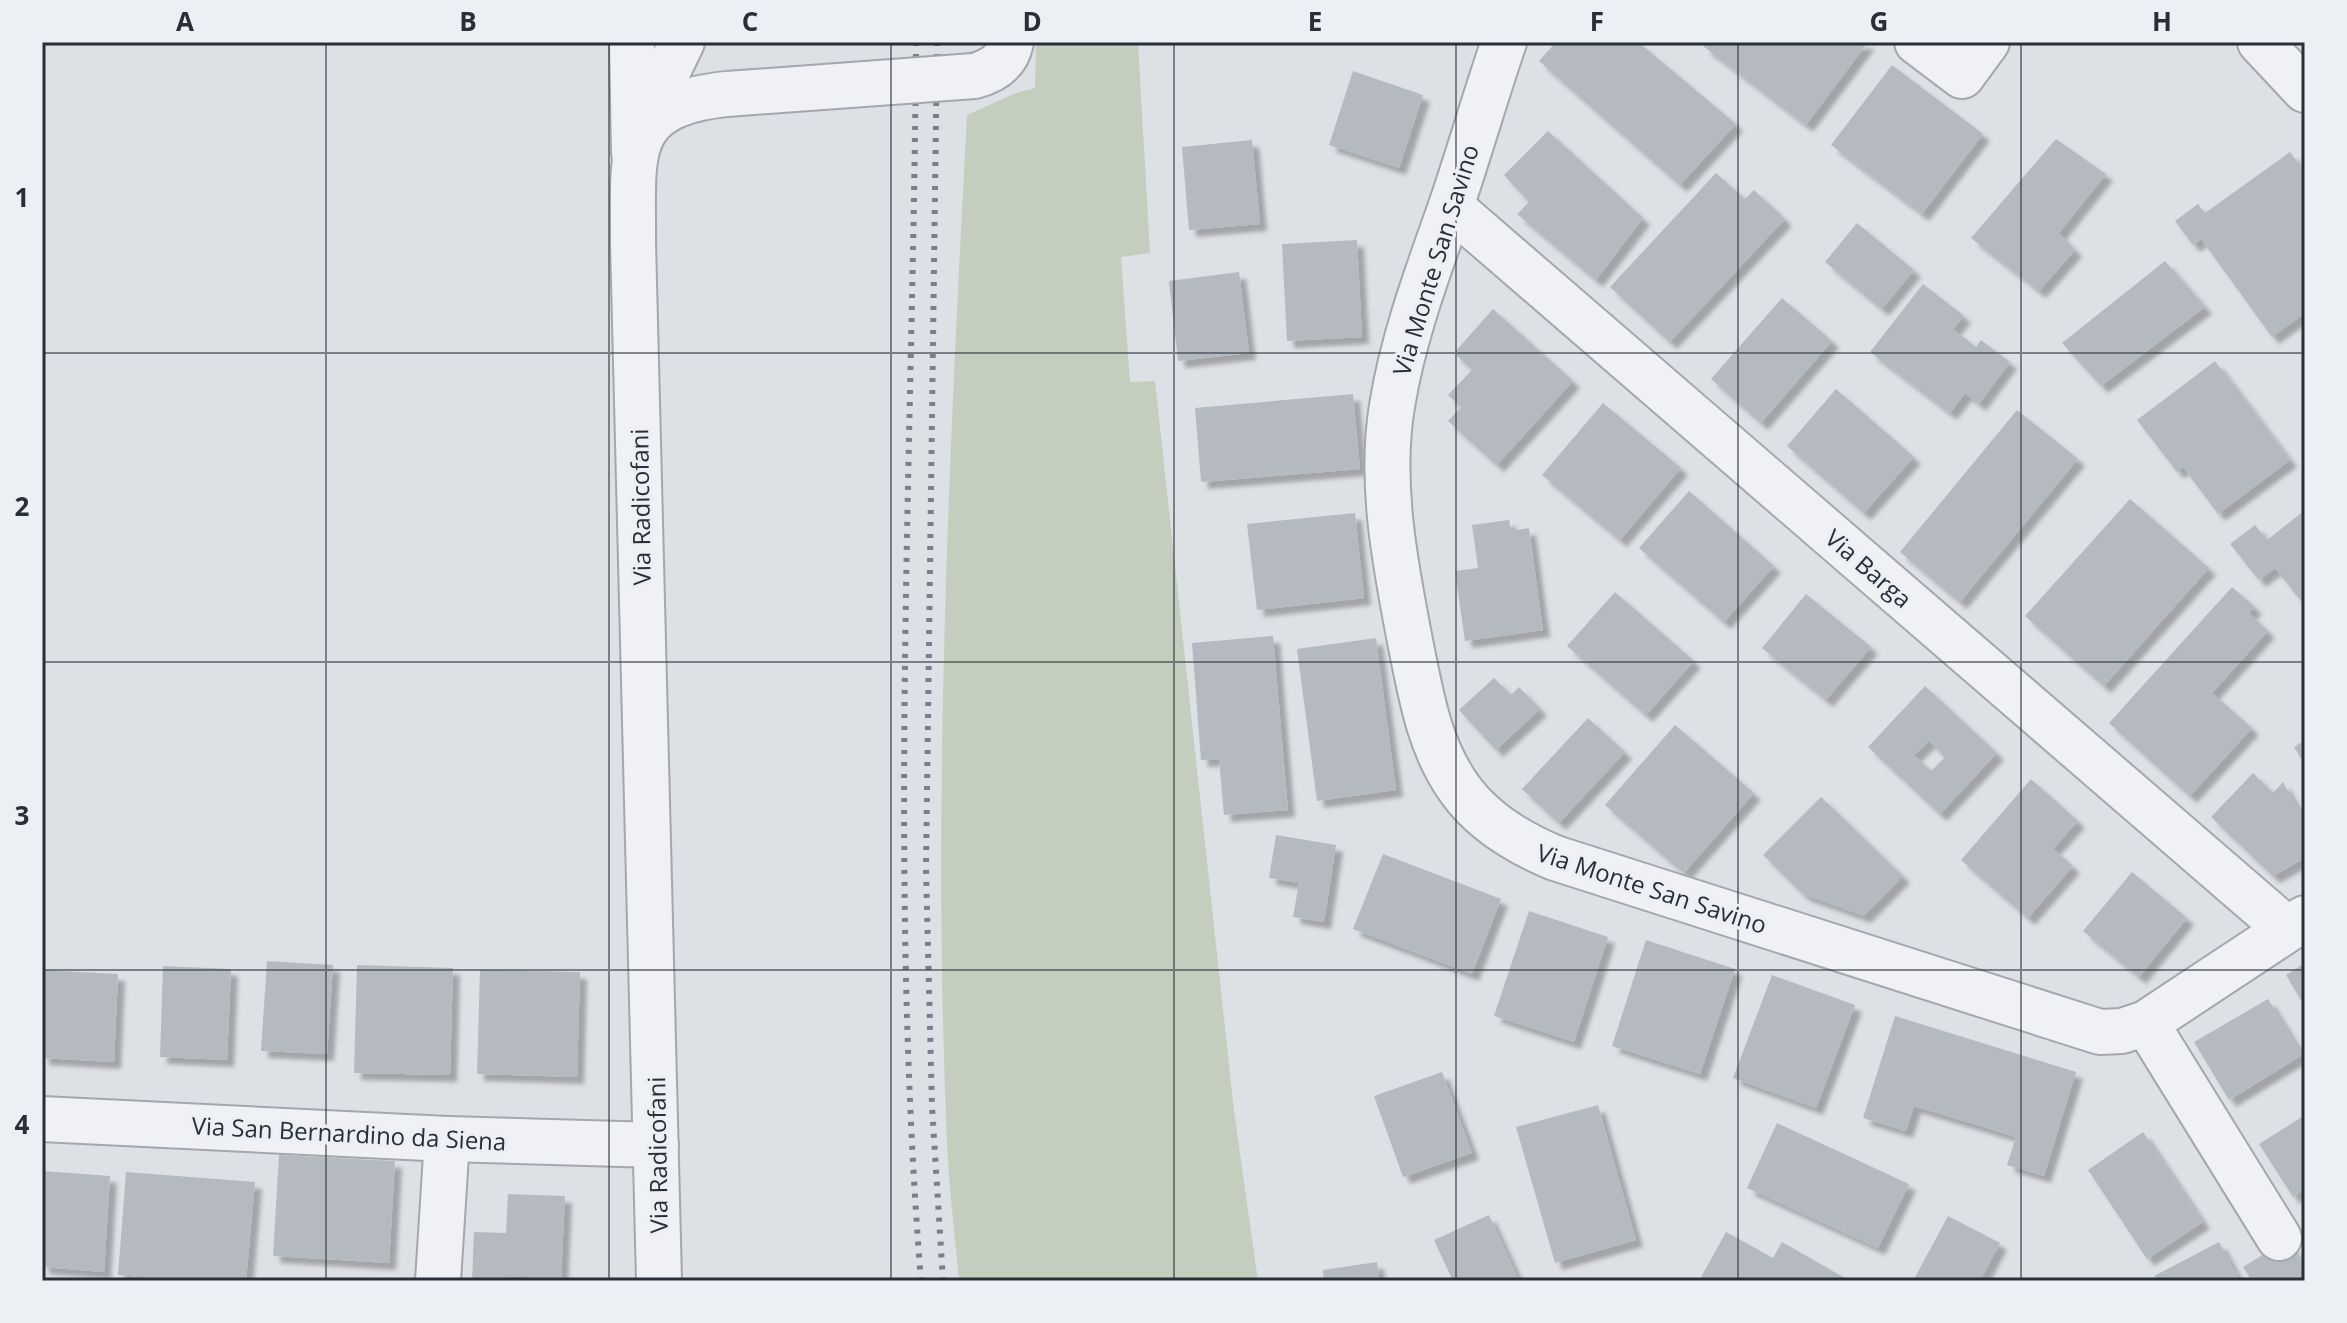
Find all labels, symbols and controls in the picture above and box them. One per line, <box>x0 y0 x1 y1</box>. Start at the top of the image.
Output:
text: A <box>176 3 194 39</box>
text: B <box>459 3 477 39</box>
text: C <box>742 3 758 39</box>
text: D <box>1022 3 1042 39</box>
text: E <box>1308 3 1322 39</box>
text: F <box>1590 3 1604 39</box>
text: G <box>1870 3 1888 39</box>
text: H <box>2152 3 2172 39</box>
street label: Via Monte San Savino <box>1384 140 1486 380</box>
text: 1 <box>15 179 29 215</box>
street label: Via Radicofani <box>622 428 658 586</box>
text: 2 <box>15 488 30 524</box>
street label: Via Barga <box>1819 521 1919 615</box>
text: 3 <box>15 797 29 833</box>
street label: Via Monte San Savino <box>1533 835 1771 941</box>
street label: Via Radicofani <box>639 1076 675 1234</box>
text: 4 <box>15 1106 30 1142</box>
street label: Via San Bernardino da Siena <box>191 1108 507 1158</box>

